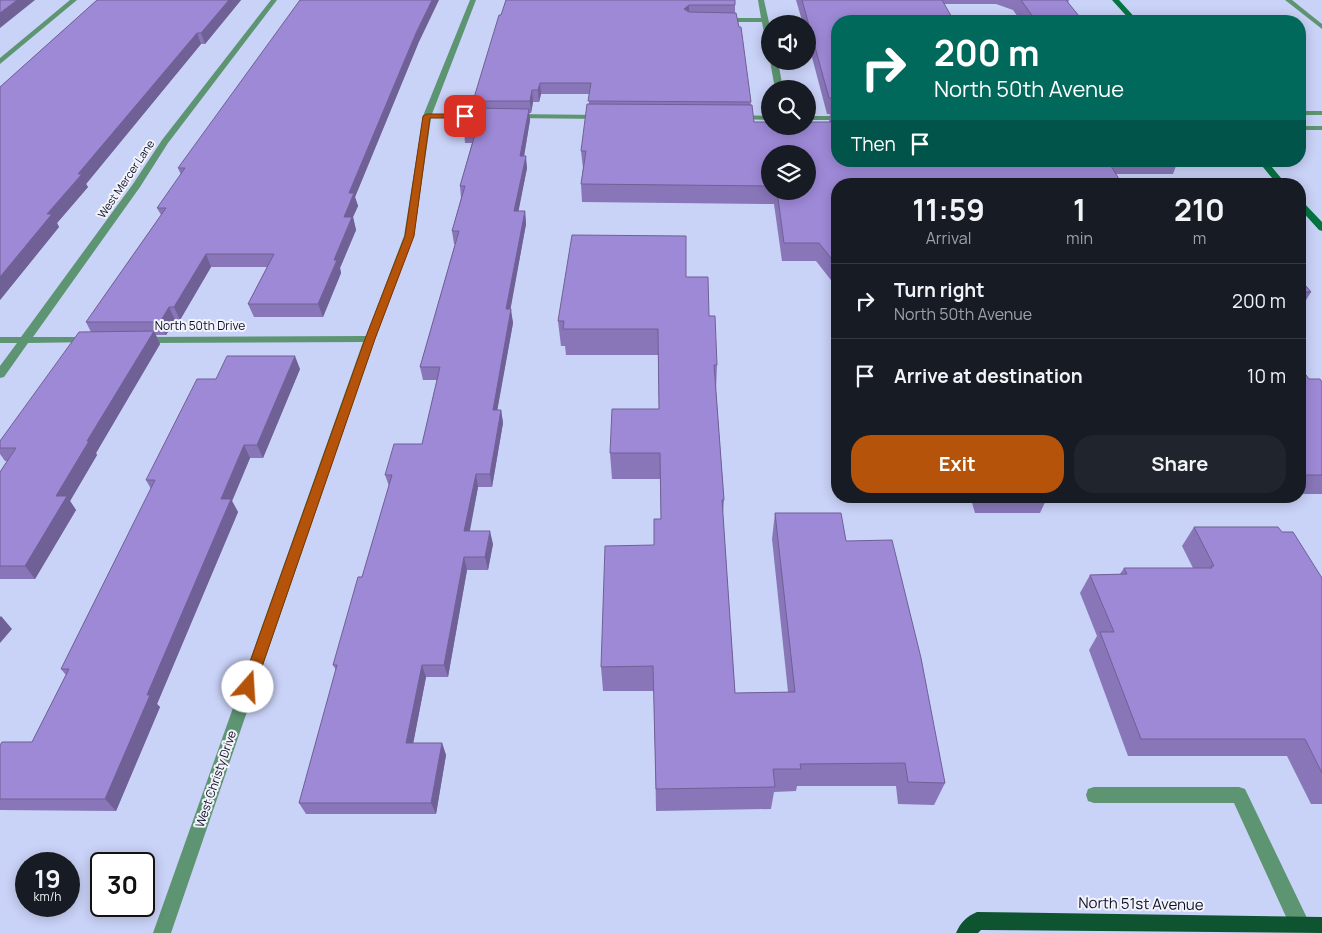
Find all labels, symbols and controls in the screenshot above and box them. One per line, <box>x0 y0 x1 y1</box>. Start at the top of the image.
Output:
map controls <box>761 15 816 200</box>
button: sound <box>761 15 816 70</box>
text: 200 m <box>934 29 1039 77</box>
icon: right <box>851 35 916 100</box>
text: North 50th Avenue <box>934 74 1124 104</box>
button: search <box>761 80 816 135</box>
pin <box>444 95 486 137</box>
icon: arrive <box>451 102 479 130</box>
icon: arrive <box>906 130 934 158</box>
text: Then <box>851 131 896 157</box>
street label: West Mercer Lane <box>94 136 158 221</box>
button: layers <box>761 145 816 200</box>
text: 11:59 <box>912 189 985 230</box>
text: 1 <box>1073 189 1086 230</box>
text: 210 <box>1174 189 1225 230</box>
text: Arrival <box>926 227 971 249</box>
text: min <box>1066 227 1093 249</box>
text: m <box>1193 227 1206 249</box>
text: Turn right <box>894 277 984 303</box>
icon: right <box>851 287 879 315</box>
text: 200 m <box>1232 288 1286 314</box>
text: North 50th Avenue <box>894 303 1032 325</box>
street label: North 50th Drive <box>155 317 245 334</box>
icon: arrive <box>851 362 879 390</box>
text: Arrive at destination <box>894 363 1083 389</box>
text: 10 m <box>1247 363 1286 389</box>
button: Exit <box>851 435 1064 493</box>
button: Share <box>1074 435 1286 493</box>
position arrow <box>221 660 273 712</box>
street label: West Christy Drive <box>191 728 240 830</box>
speed limit sign: 30 <box>90 852 155 917</box>
text: 19 <box>34 861 61 896</box>
text: km/h <box>34 888 61 905</box>
street label: North 51st Avenue <box>1078 892 1204 915</box>

